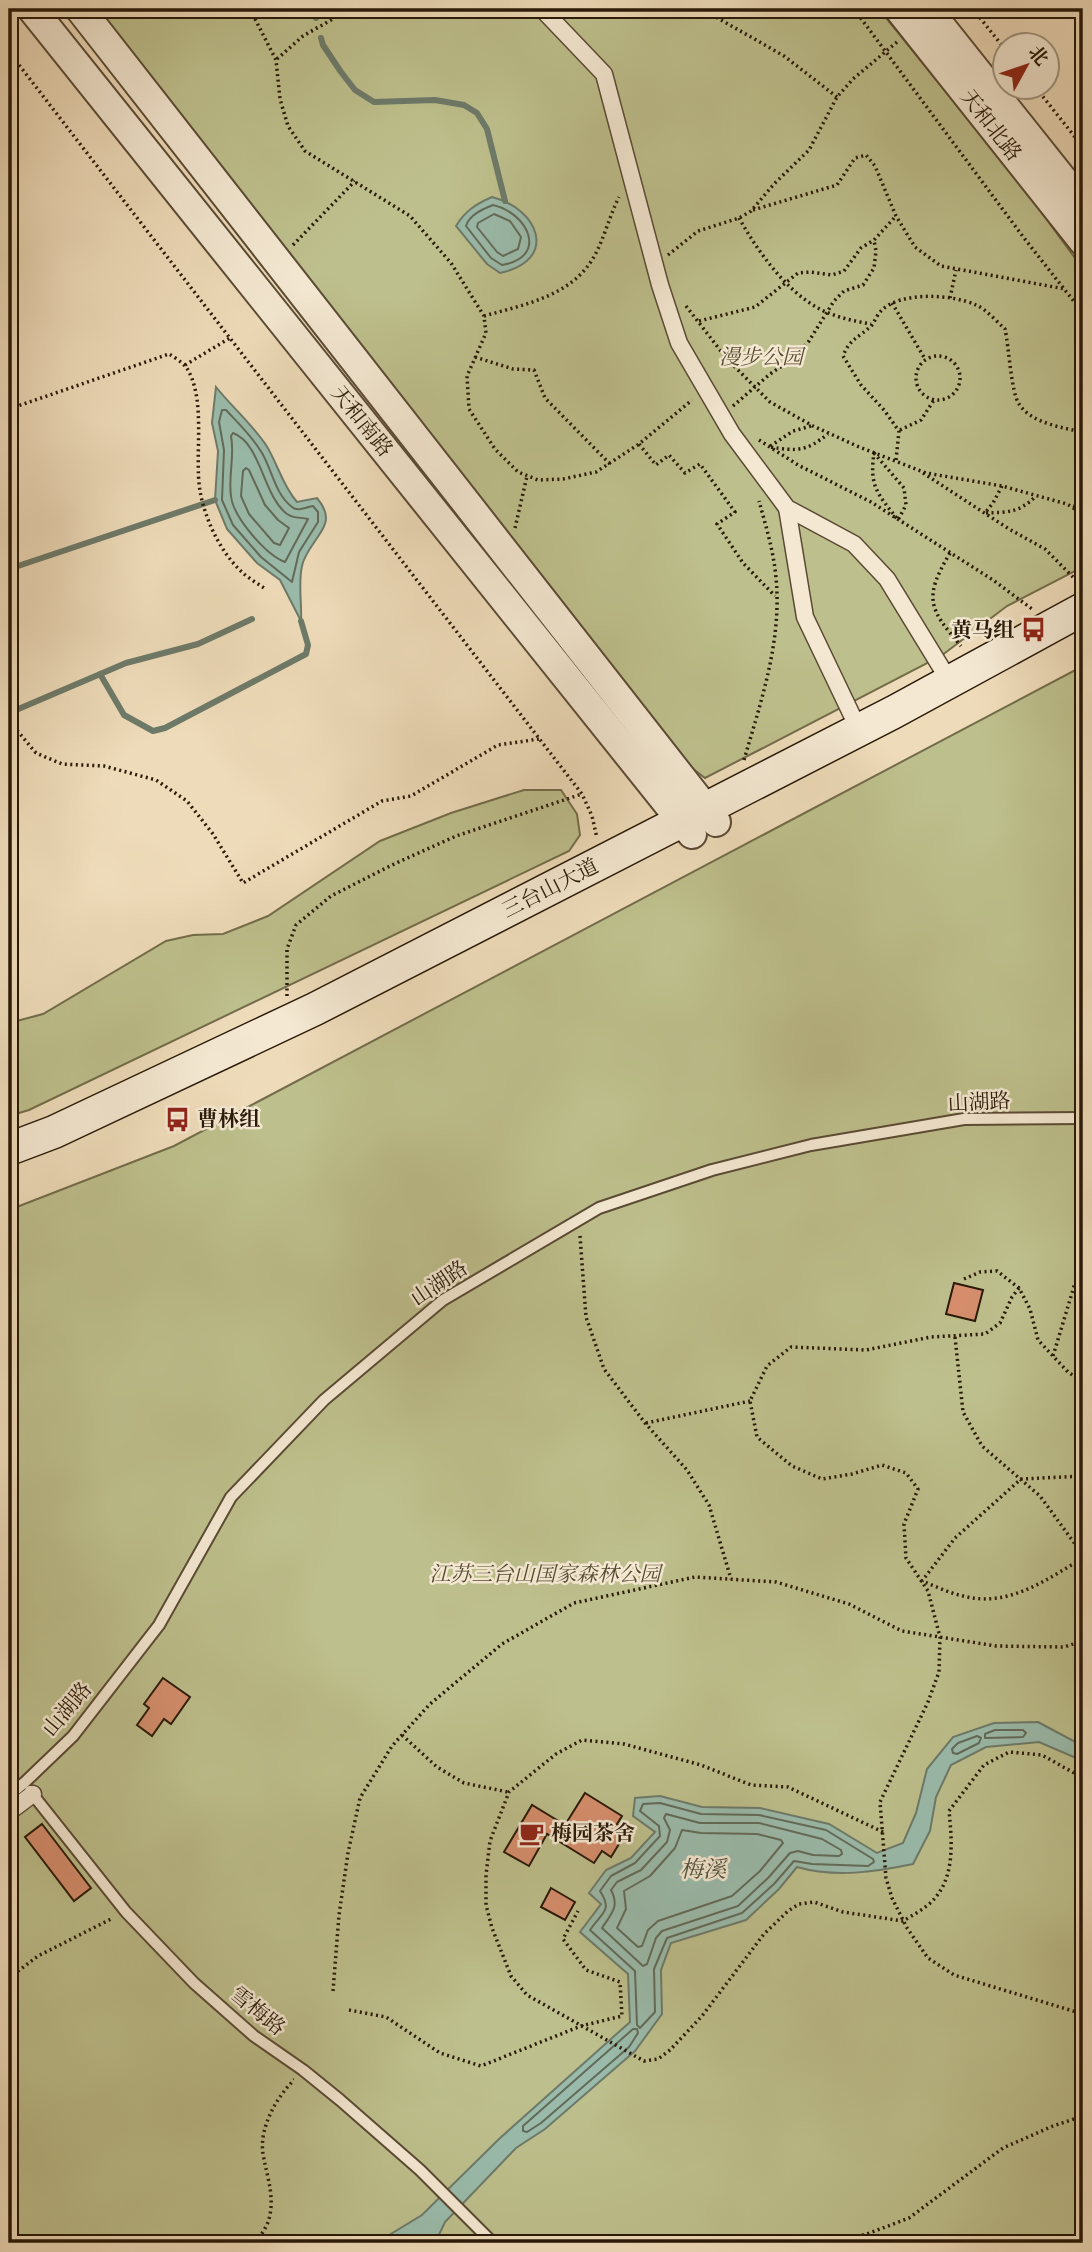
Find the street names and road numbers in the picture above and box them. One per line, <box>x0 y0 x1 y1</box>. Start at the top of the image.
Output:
street label: 天和北路 <box>954 85 1026 167</box>
street label: 天和南路 <box>325 381 398 462</box>
street label: 三台山大道 <box>498 853 603 924</box>
street label: 山湖路 <box>947 1088 1011 1118</box>
street label: 山湖路 <box>406 1255 473 1312</box>
street label: 山湖路 <box>38 1677 98 1742</box>
street label: 雪梅路 <box>225 1982 290 2042</box>

